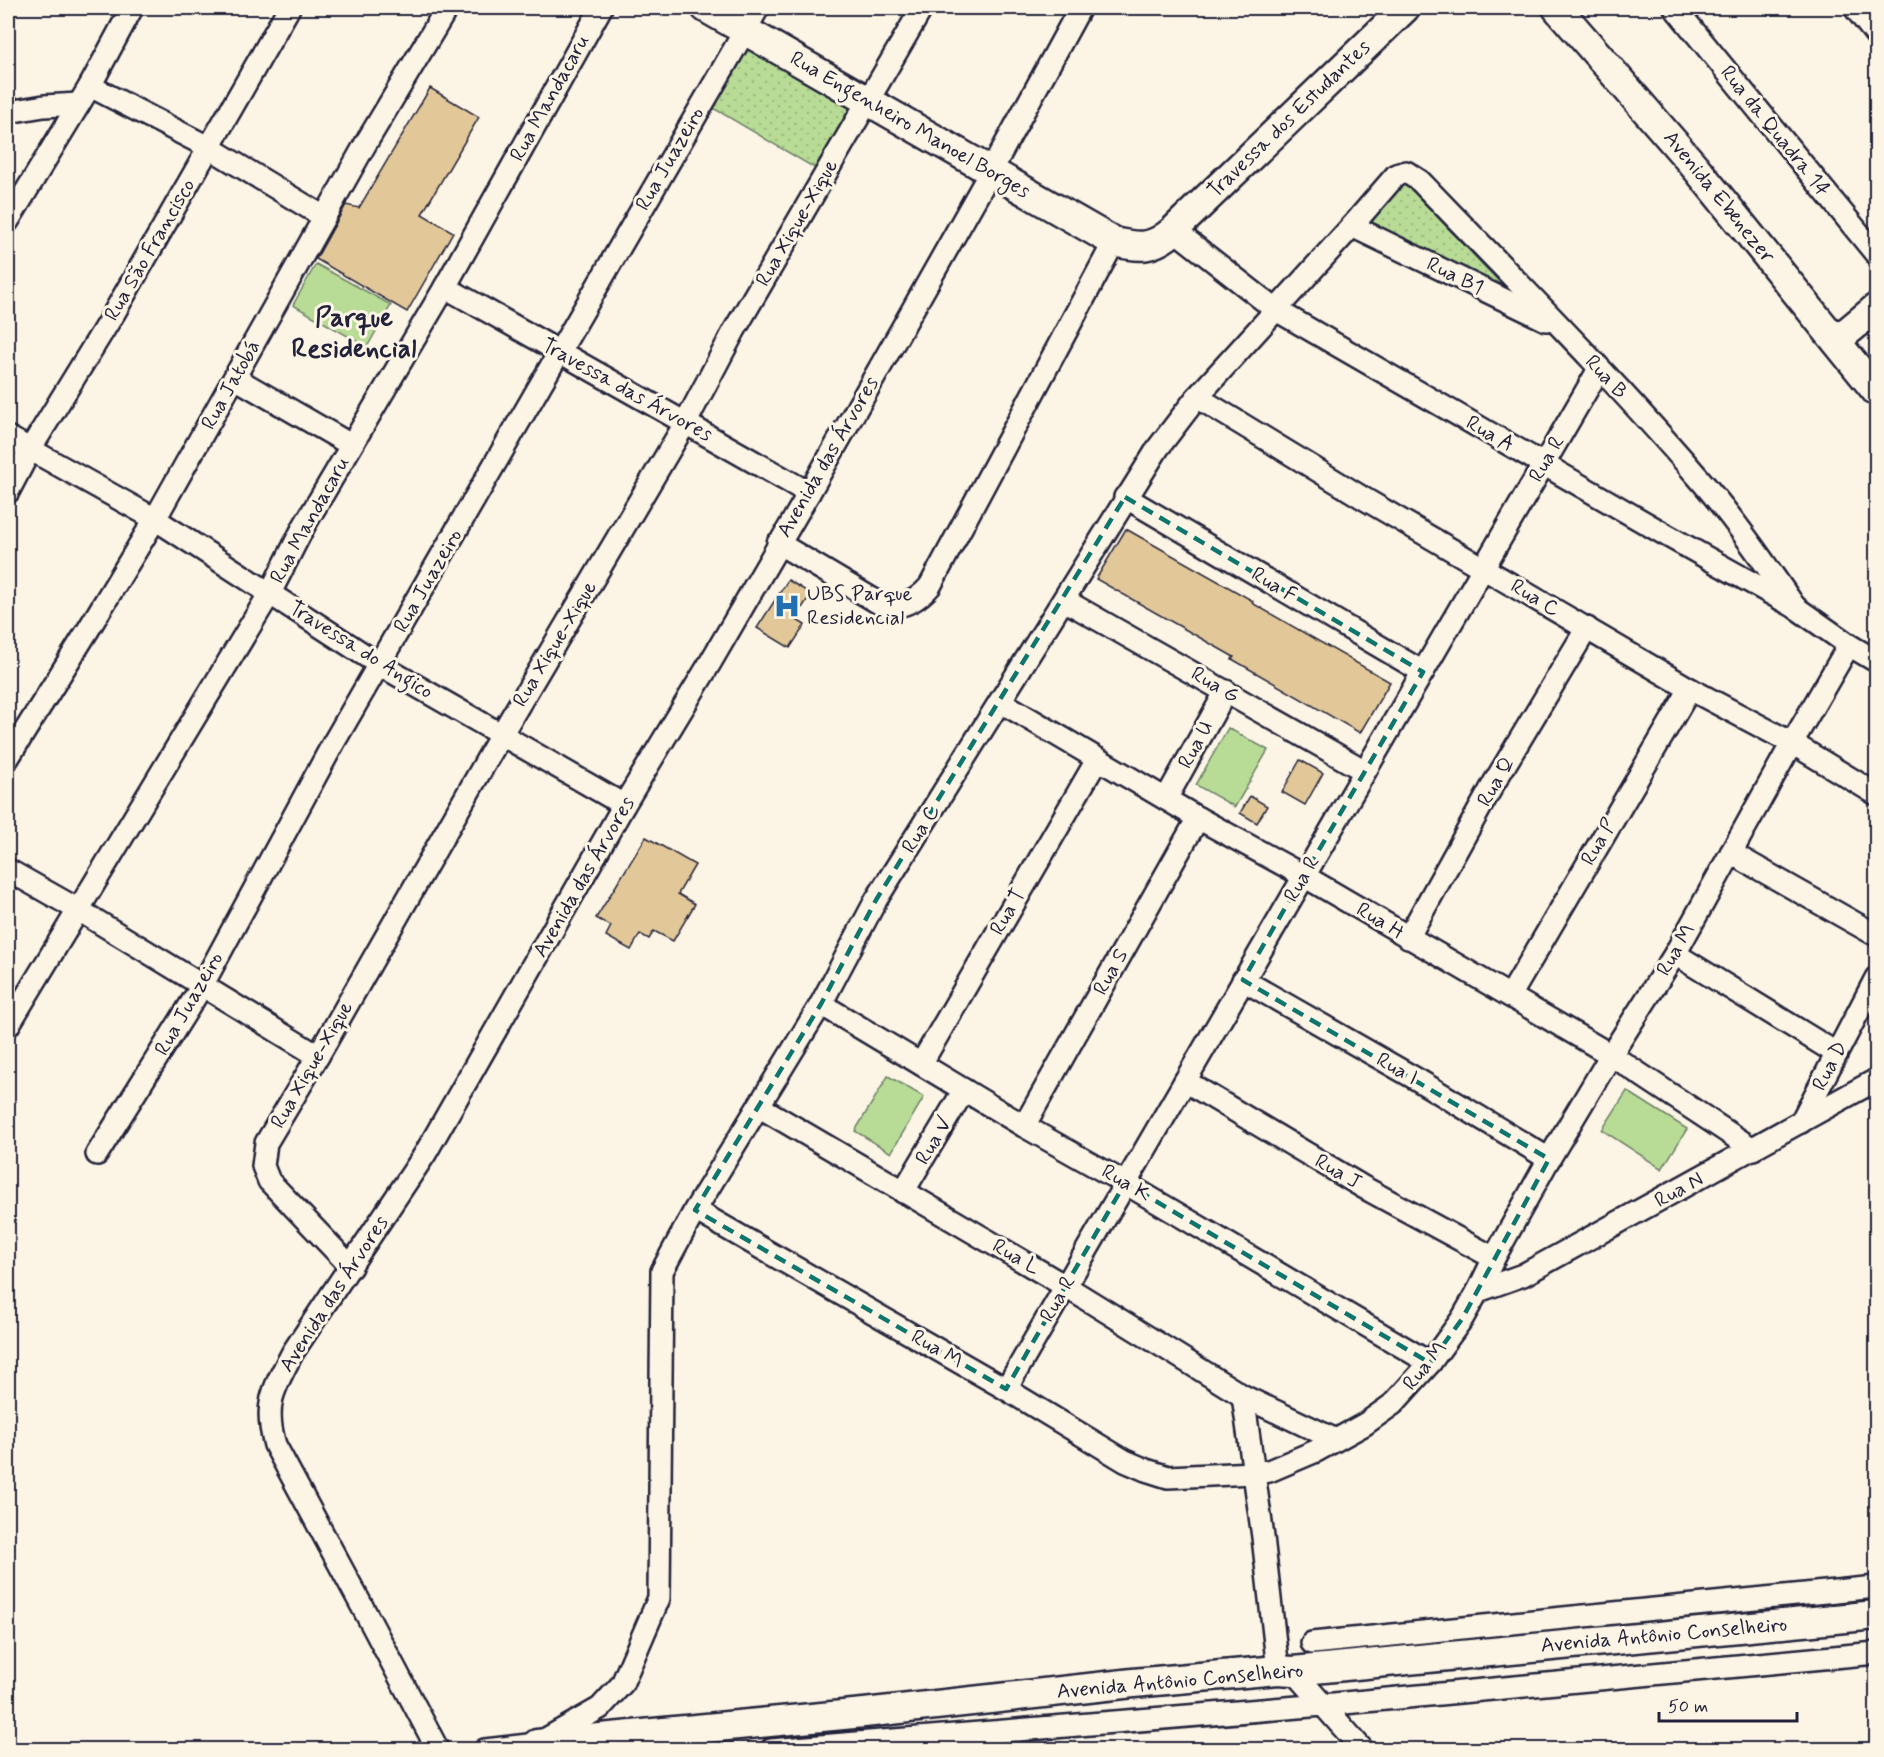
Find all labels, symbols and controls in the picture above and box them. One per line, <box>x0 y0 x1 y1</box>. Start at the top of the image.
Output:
street label: Rua Mandacaru <box>504 29 596 167</box>
street label: Travessa dos Estudantes <box>1201 34 1377 204</box>
street label: Rua Engenheiro Manoel Borges <box>784 45 1035 207</box>
street label: Rua da Quadra 14 <box>1713 60 1837 203</box>
street label: Rua Juazeiro <box>629 102 711 216</box>
street label: Avenida Ebenezer <box>1657 125 1781 269</box>
street label: Rua Xique-Xique <box>749 154 845 292</box>
street label: Rua São Francisco <box>98 174 202 326</box>
street label: Rua B1 <box>1422 250 1488 302</box>
district label: Parque Residencial <box>292 301 416 367</box>
street label: Travessa das Árvores <box>537 331 717 449</box>
street label: Rua Jatobá <box>195 335 267 435</box>
street label: Rua B <box>1578 349 1634 405</box>
street label: Avenida das Árvores <box>771 371 885 543</box>
street label: Rua A <box>1461 409 1519 459</box>
street label: Rua R <box>1522 430 1572 488</box>
street label: Rua Mandacaru <box>264 451 356 589</box>
street label: Rua Juazeiro <box>387 524 469 638</box>
street label: Rua F <box>1246 560 1302 610</box>
street label: Rua C <box>1505 572 1565 624</box>
street label: Rua Xique-Xique <box>506 576 604 712</box>
place label: UBS Parque Residencial <box>807 580 913 632</box>
hospital icon: UBS Parque Residencial <box>772 591 802 621</box>
street label: Travessa do Angico <box>282 594 439 707</box>
street label: Rua G <box>1186 660 1244 710</box>
street label: Rua U <box>1172 716 1220 774</box>
street label: Rua Q <box>1471 752 1521 812</box>
street label: Avenida das Árvores <box>527 791 641 963</box>
street label: Rua C <box>895 799 947 859</box>
street label: Rua P <box>1574 813 1624 871</box>
street label: Rua R <box>1277 850 1327 908</box>
street label: Rua T <box>983 883 1033 941</box>
street label: Rua H <box>1351 896 1409 946</box>
street label: Rua M <box>1650 919 1702 981</box>
street label: Rua S <box>1087 944 1135 1000</box>
street label: Rua Juazeiro <box>148 947 230 1061</box>
street label: Rua Xique-Xique <box>264 996 360 1134</box>
street label: Rua D <box>1806 1036 1854 1096</box>
street label: Rua I <box>1371 1046 1423 1092</box>
street label: Rua V <box>909 1111 959 1170</box>
street label: Rua J <box>1309 1147 1367 1197</box>
street label: Rua K <box>1096 1158 1156 1208</box>
street label: Rua N <box>1650 1165 1708 1215</box>
street label: Avenida das Árvores <box>273 1210 395 1378</box>
street label: Rua L <box>987 1232 1045 1282</box>
street label: Rua R <box>1033 1270 1083 1328</box>
street label: Rua M <box>906 1323 968 1375</box>
street label: Rua M <box>1396 1335 1454 1397</box>
street label: Avenida Antônio Conselheiro <box>1540 1610 1788 1660</box>
street label: Avenida Antônio Conselheiro <box>1056 1656 1304 1706</box>
scale bar <box>1659 1685 1797 1723</box>
text: 50 m <box>1668 1695 1708 1719</box>

